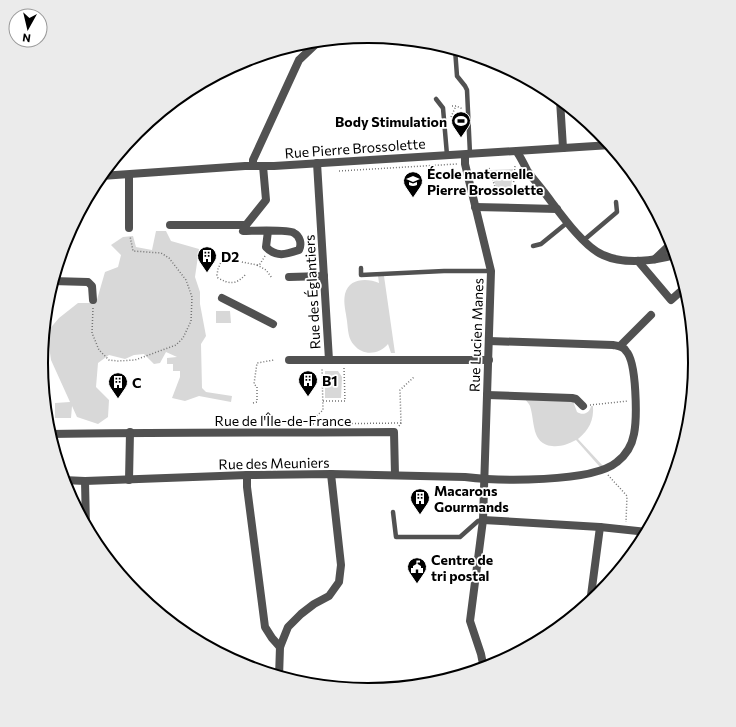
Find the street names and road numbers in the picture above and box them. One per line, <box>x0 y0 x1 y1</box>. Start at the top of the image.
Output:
street label: Rue Pierre Brossolette <box>284 135 426 161</box>
street label: Rue des Églantiers <box>301 234 323 350</box>
street label: Rue Lucien Manes <box>466 278 486 392</box>
street label: Rue de l'Île-de-France <box>215 412 351 429</box>
street label: Rue des Meuniers <box>218 454 330 472</box>

